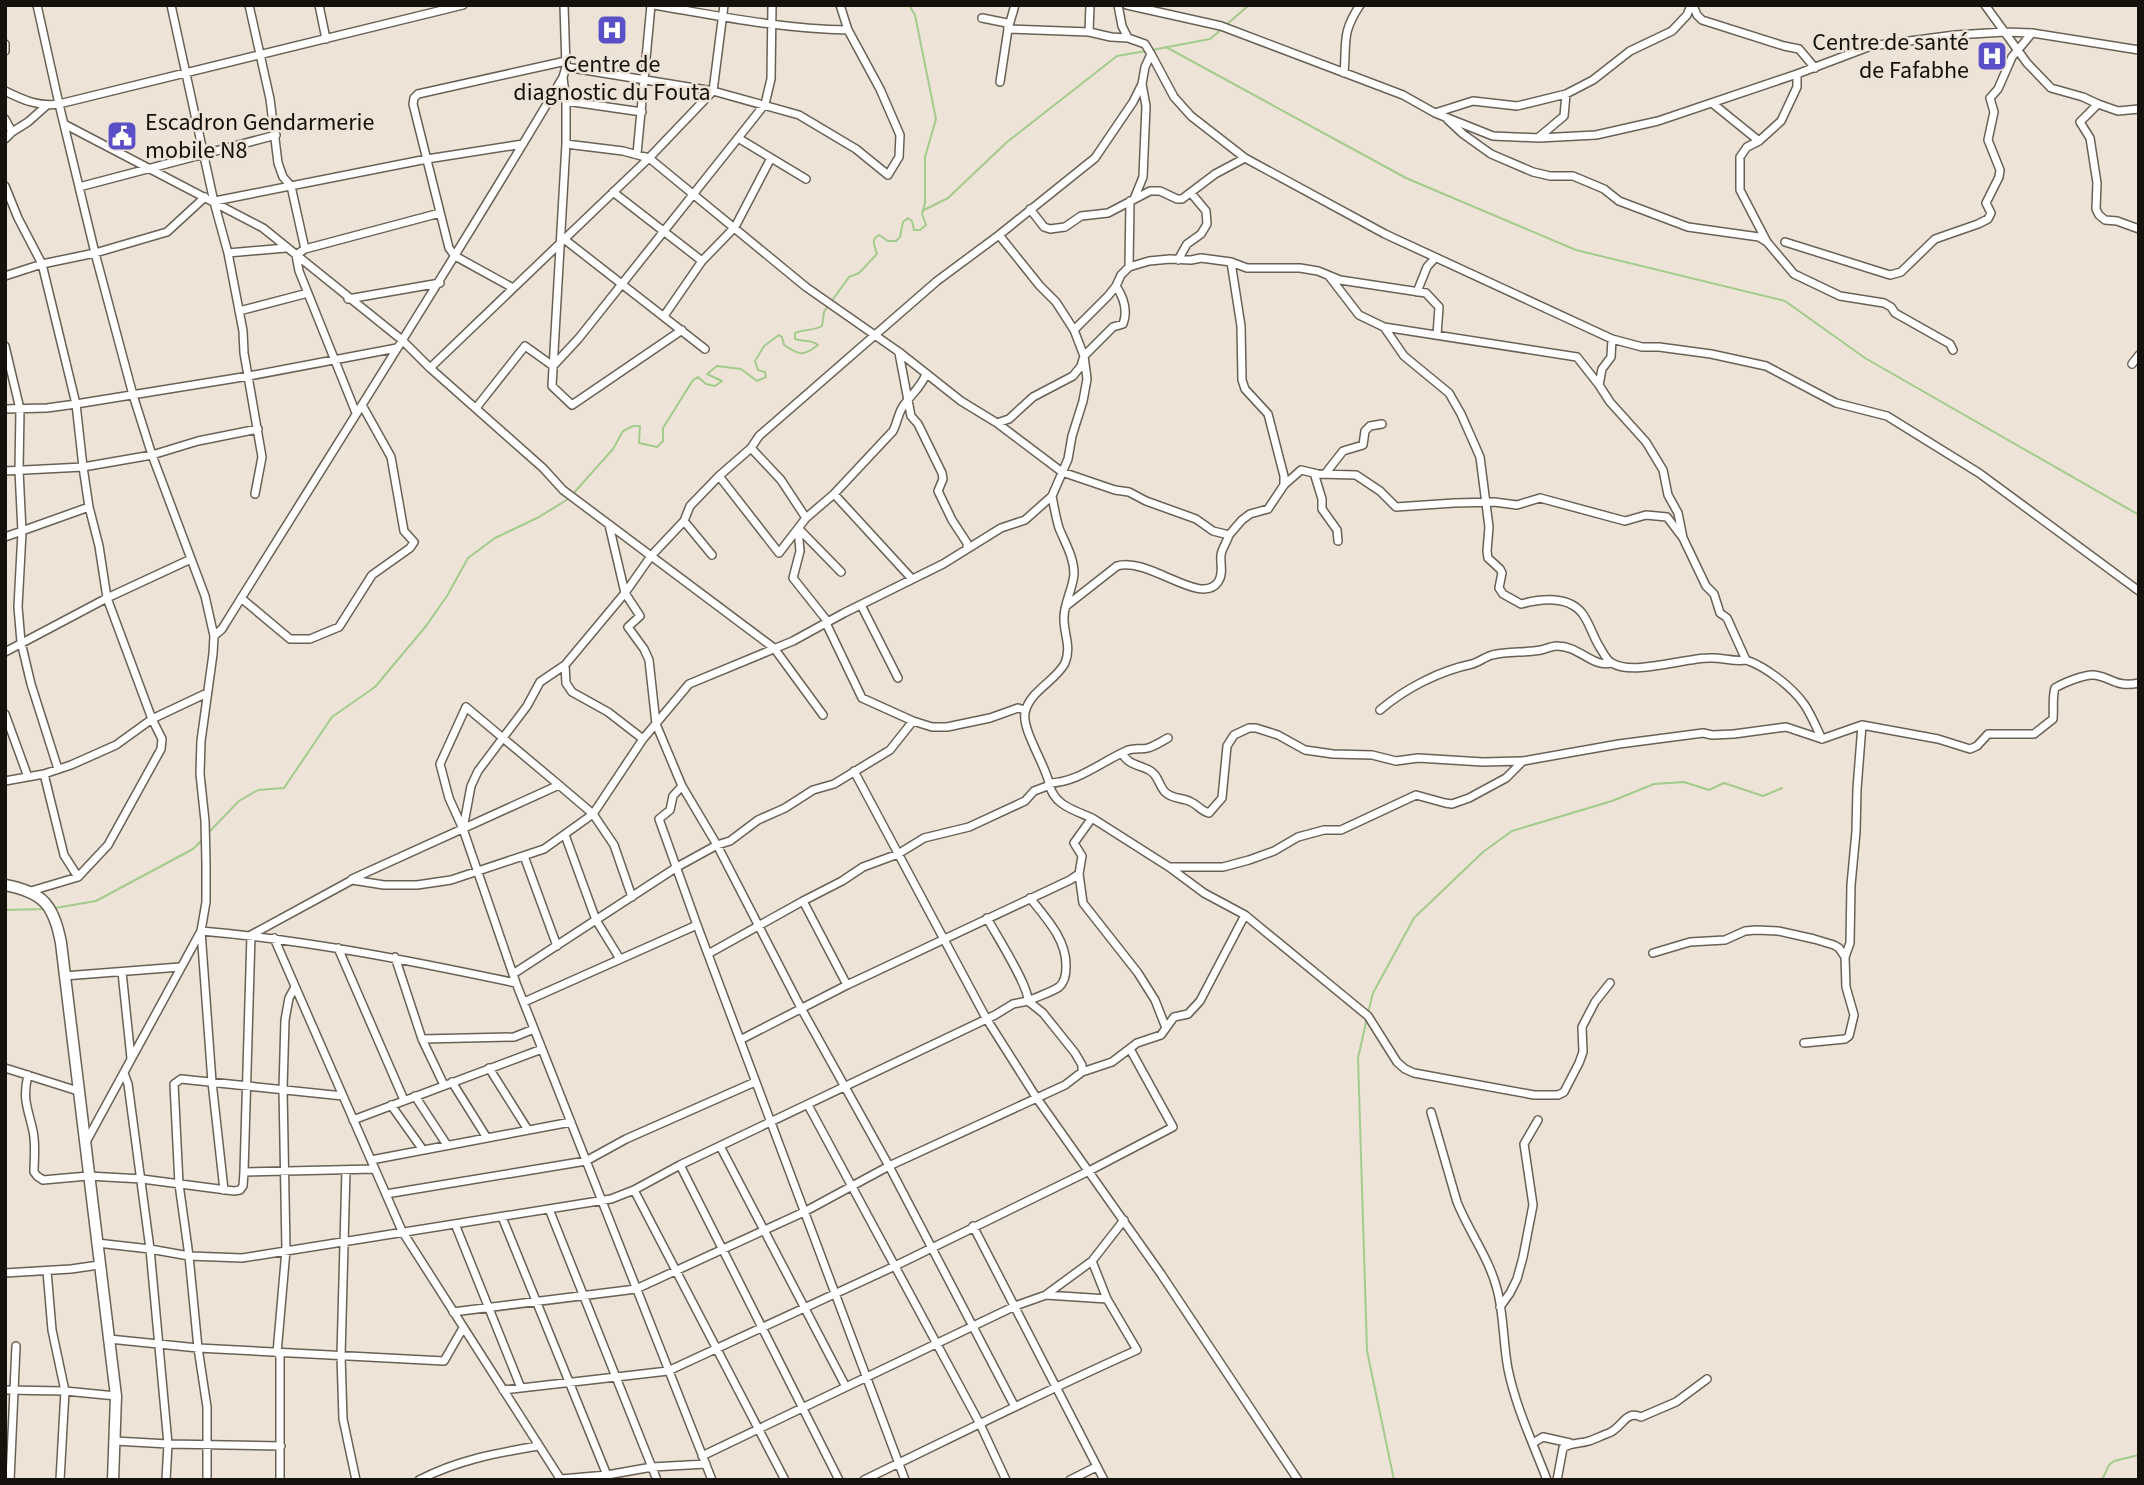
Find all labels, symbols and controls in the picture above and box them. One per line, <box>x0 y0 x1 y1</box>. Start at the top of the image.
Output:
hospital icon: Centre de diagnostic du Fouta <box>595 13 629 47</box>
place label: Centre de santé de Fafabhe <box>1812 25 1969 88</box>
hospital icon: Centre de santé de Fafabhe <box>1975 39 2009 73</box>
place label: Centre de diagnostic du Fouta <box>513 47 711 110</box>
place label: Escadron Gendarmerie mobile N8 <box>145 105 374 168</box>
public building icon: Escadron Gendarmerie mobile N8 <box>105 119 139 153</box>

